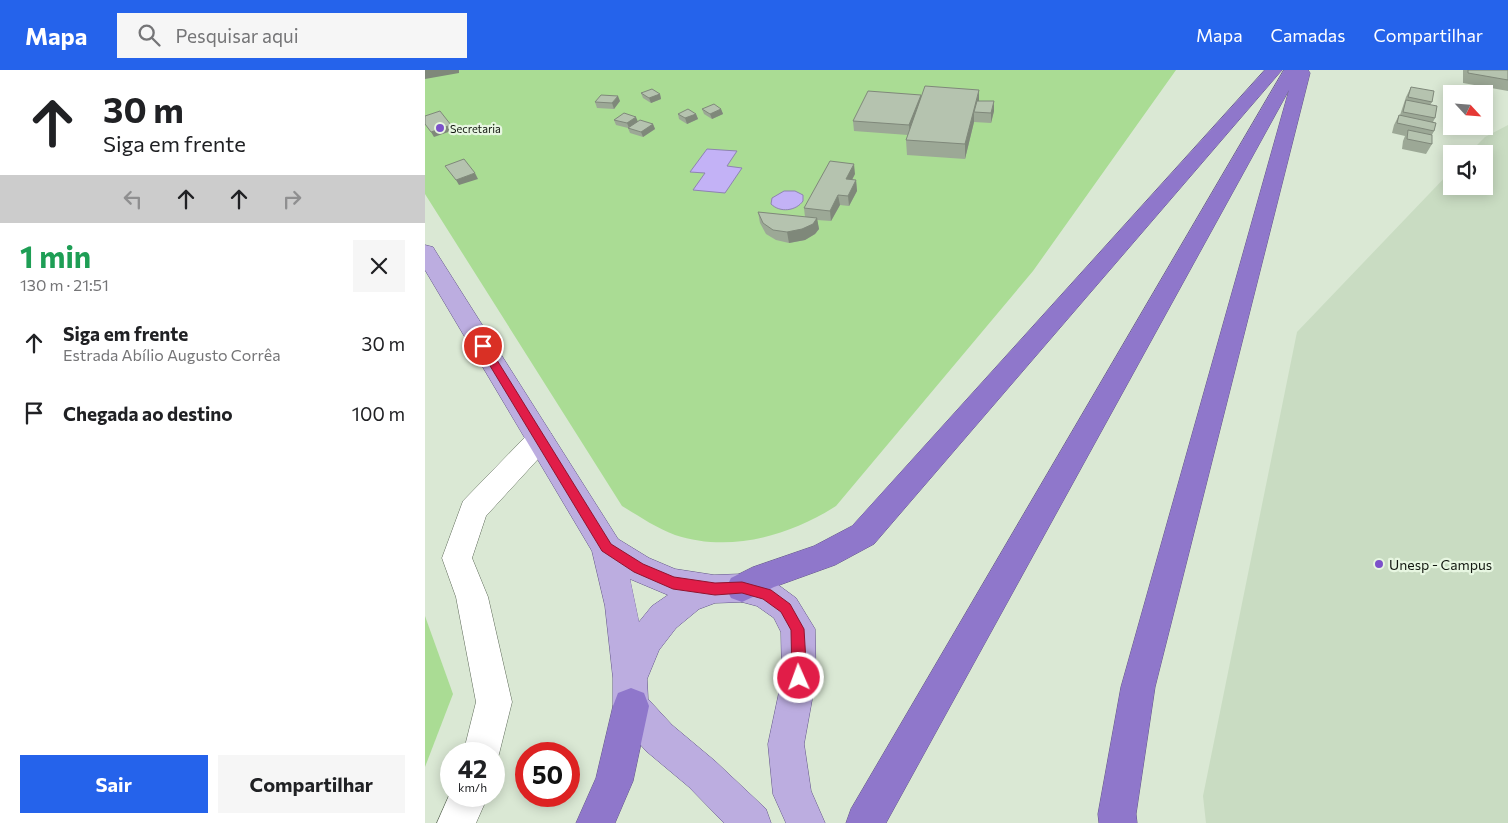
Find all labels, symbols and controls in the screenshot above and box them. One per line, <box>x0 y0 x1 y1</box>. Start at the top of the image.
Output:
search box <box>117 13 467 58</box>
text: Mapa <box>25 21 87 50</box>
icon: search <box>135 21 163 49</box>
text: Pesquisar aqui <box>175 24 299 47</box>
text: Mapa <box>1196 24 1243 46</box>
text: Camadas <box>1271 24 1345 46</box>
text: Compartilhar <box>1373 24 1483 46</box>
north arrow <box>1443 85 1493 135</box>
map controls <box>1443 85 1493 195</box>
text: 30 m <box>103 87 184 130</box>
icon: ahead <box>20 90 85 155</box>
marker: Secretaria <box>434 122 446 134</box>
place label: Secretaria <box>450 122 501 135</box>
text: Siga em frente <box>103 130 246 157</box>
button: sound <box>1443 145 1493 195</box>
icon: left <box>119 185 147 213</box>
icon: ahead <box>172 185 200 213</box>
icon: ahead <box>225 185 253 213</box>
icon: right <box>278 185 306 213</box>
text: 1 min <box>20 237 91 274</box>
button: close <box>353 240 405 292</box>
text: 130 m · 21:51 <box>20 275 109 294</box>
text: Siga em frente <box>63 322 188 345</box>
pin <box>462 325 504 367</box>
icon: ahead <box>20 329 48 357</box>
text: 30 m <box>362 332 405 355</box>
icon: arrive <box>469 332 497 360</box>
text: Estrada Abílio Augusto Corrêa <box>63 345 281 364</box>
icon: arrive <box>20 399 48 427</box>
text: Chegada ao destino <box>63 402 233 425</box>
text: 100 m <box>352 402 405 425</box>
place label: Unesp - Campus <box>1389 556 1492 573</box>
marker: Unesp - Campus <box>1373 558 1385 570</box>
position arrow <box>772 651 824 703</box>
speed limit sign: 50 <box>515 742 580 807</box>
text: 42 <box>458 753 487 783</box>
button: Sair <box>20 755 208 813</box>
button: Compartilhar <box>218 755 405 813</box>
text: km/h <box>458 780 487 794</box>

